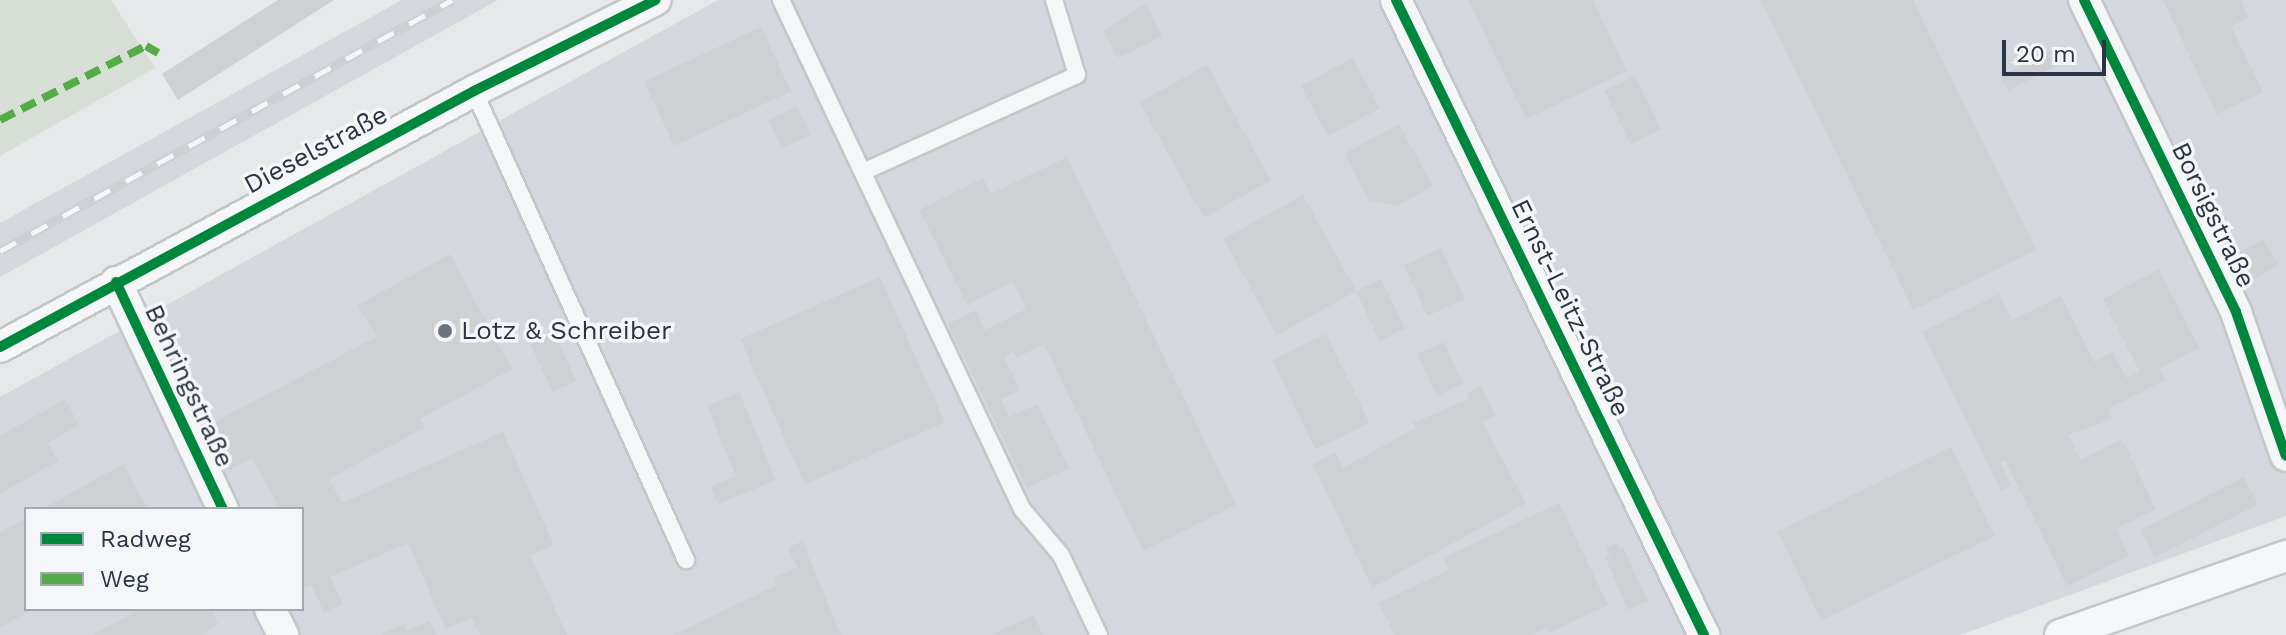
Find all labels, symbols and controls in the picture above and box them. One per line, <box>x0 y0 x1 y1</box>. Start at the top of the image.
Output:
scale bar <box>2006 24 2110 74</box>
text: 20 m <box>2016 40 2076 68</box>
street label: Dieselstraße <box>239 99 393 201</box>
street label: Borsigstraße <box>2164 137 2262 293</box>
street label: Ernst-Leitz-Straße <box>1504 194 1636 422</box>
street label: Behringstraße <box>138 300 240 472</box>
place label: Lotz & Schreiber <box>461 315 672 347</box>
marker: Lotz & Schreiber <box>436 322 454 340</box>
legend <box>24 507 304 611</box>
text: Radweg <box>100 525 191 553</box>
text: Weg <box>100 565 149 593</box>

